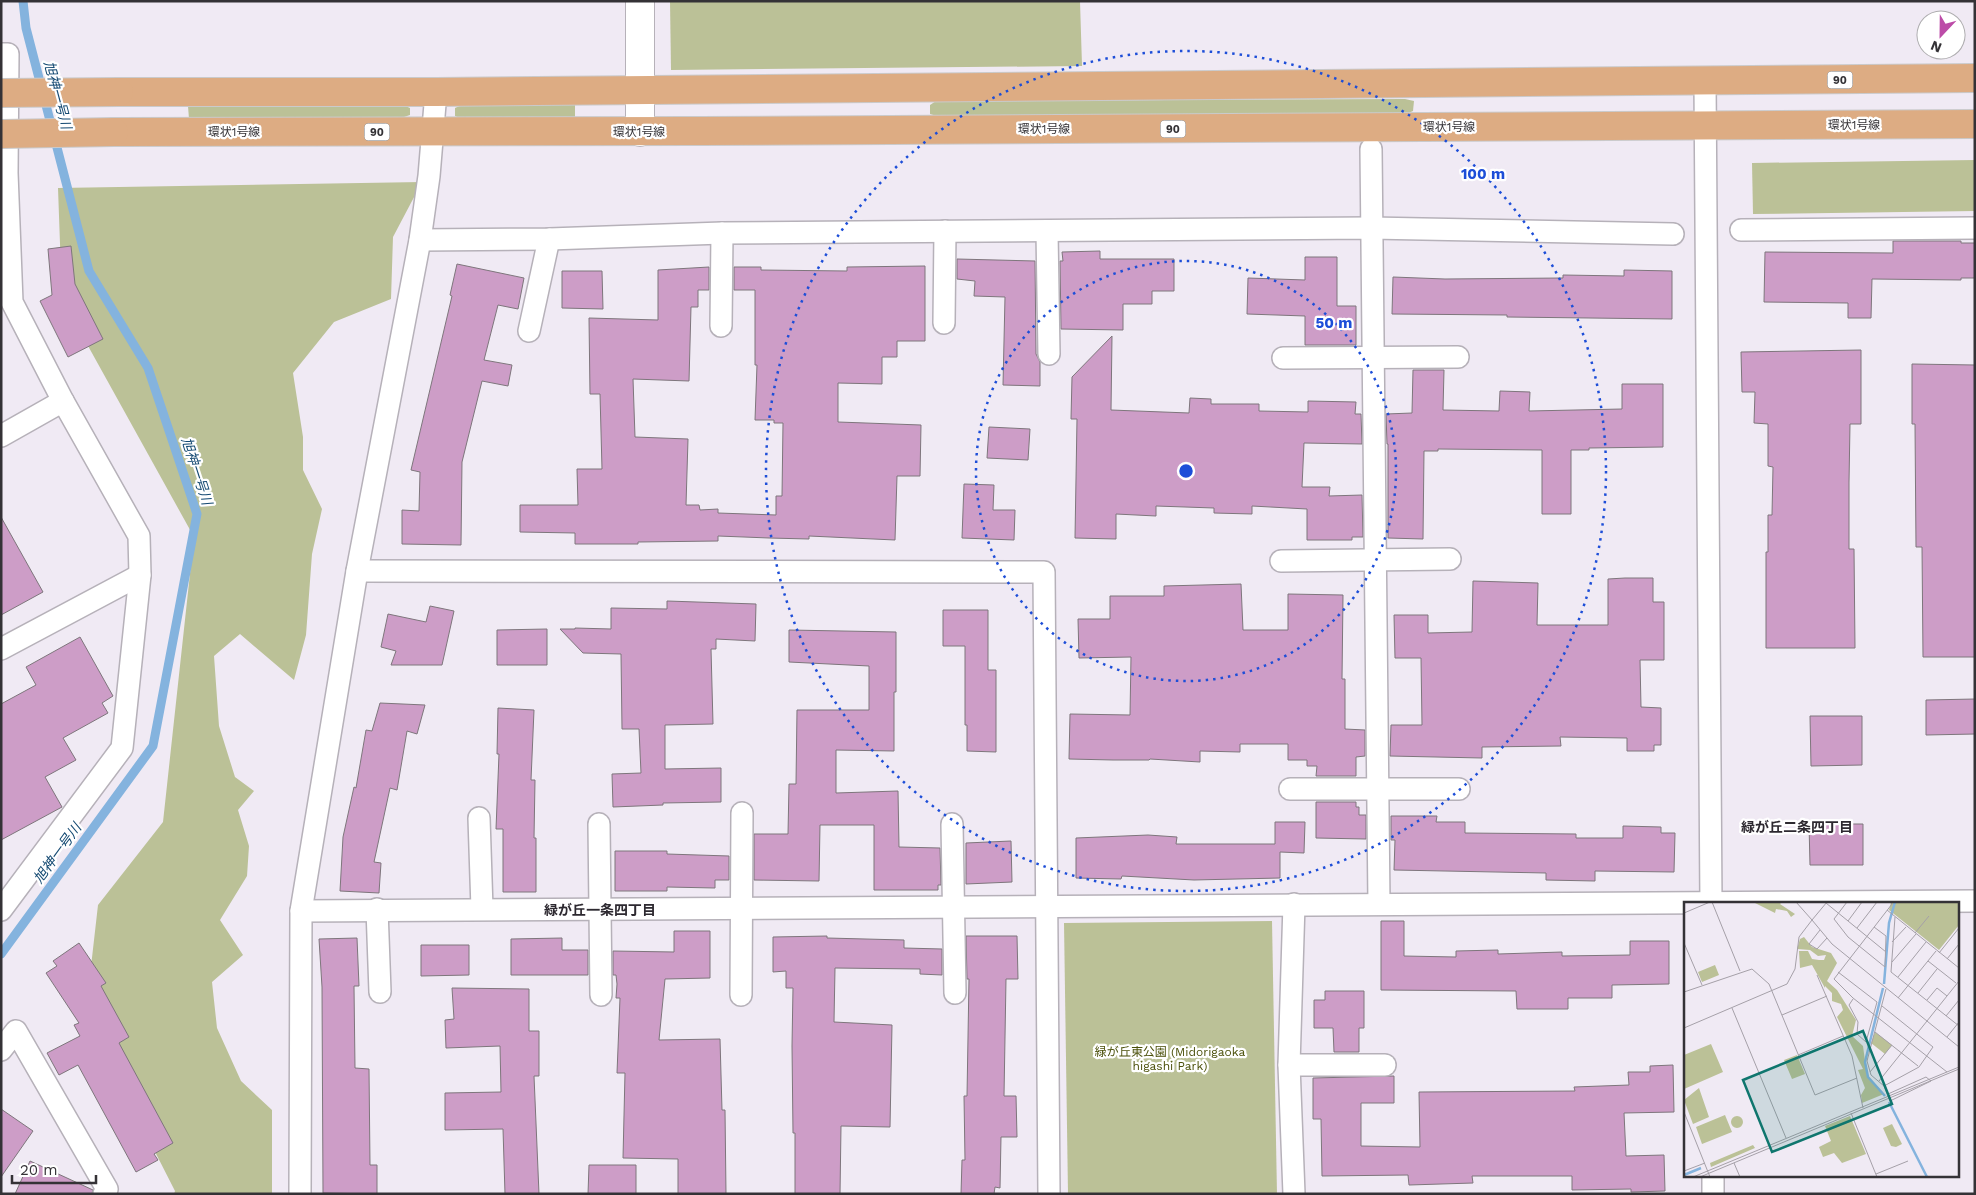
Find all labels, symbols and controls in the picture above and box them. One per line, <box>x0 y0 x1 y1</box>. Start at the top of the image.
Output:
north arrow <box>1916 10 1966 60</box>
text: N <box>1928 38 1944 56</box>
water label: 旭神一号川 <box>41 59 75 133</box>
road number: 90 <box>1828 72 1852 88</box>
street label: 環状1号線 <box>1828 118 1880 132</box>
road number: 90 <box>1160 120 1186 138</box>
street label: 環状1号線 <box>1423 120 1475 134</box>
street label: 環状1号線 <box>1018 122 1070 136</box>
road number: 90 <box>364 124 390 140</box>
street label: 環状1号線 <box>208 125 260 139</box>
street label: 環状1号線 <box>613 125 665 139</box>
text: 100 m <box>1461 165 1505 183</box>
text: 50 m <box>1316 314 1352 332</box>
water label: 旭神一号川 <box>179 435 216 509</box>
centre of rings <box>1177 462 1195 480</box>
water label: 旭神一号川 <box>30 818 85 886</box>
district label: 緑が丘二条四丁目 <box>1741 819 1853 835</box>
district label: 緑が丘一条四丁目 <box>544 902 656 918</box>
inset map <box>1684 902 1958 1178</box>
park label: 緑が丘東公園 (Midorigaoka higashi Park) <box>1095 1045 1245 1073</box>
scale bar <box>12 1152 96 1184</box>
text: 20 m <box>20 1161 58 1179</box>

